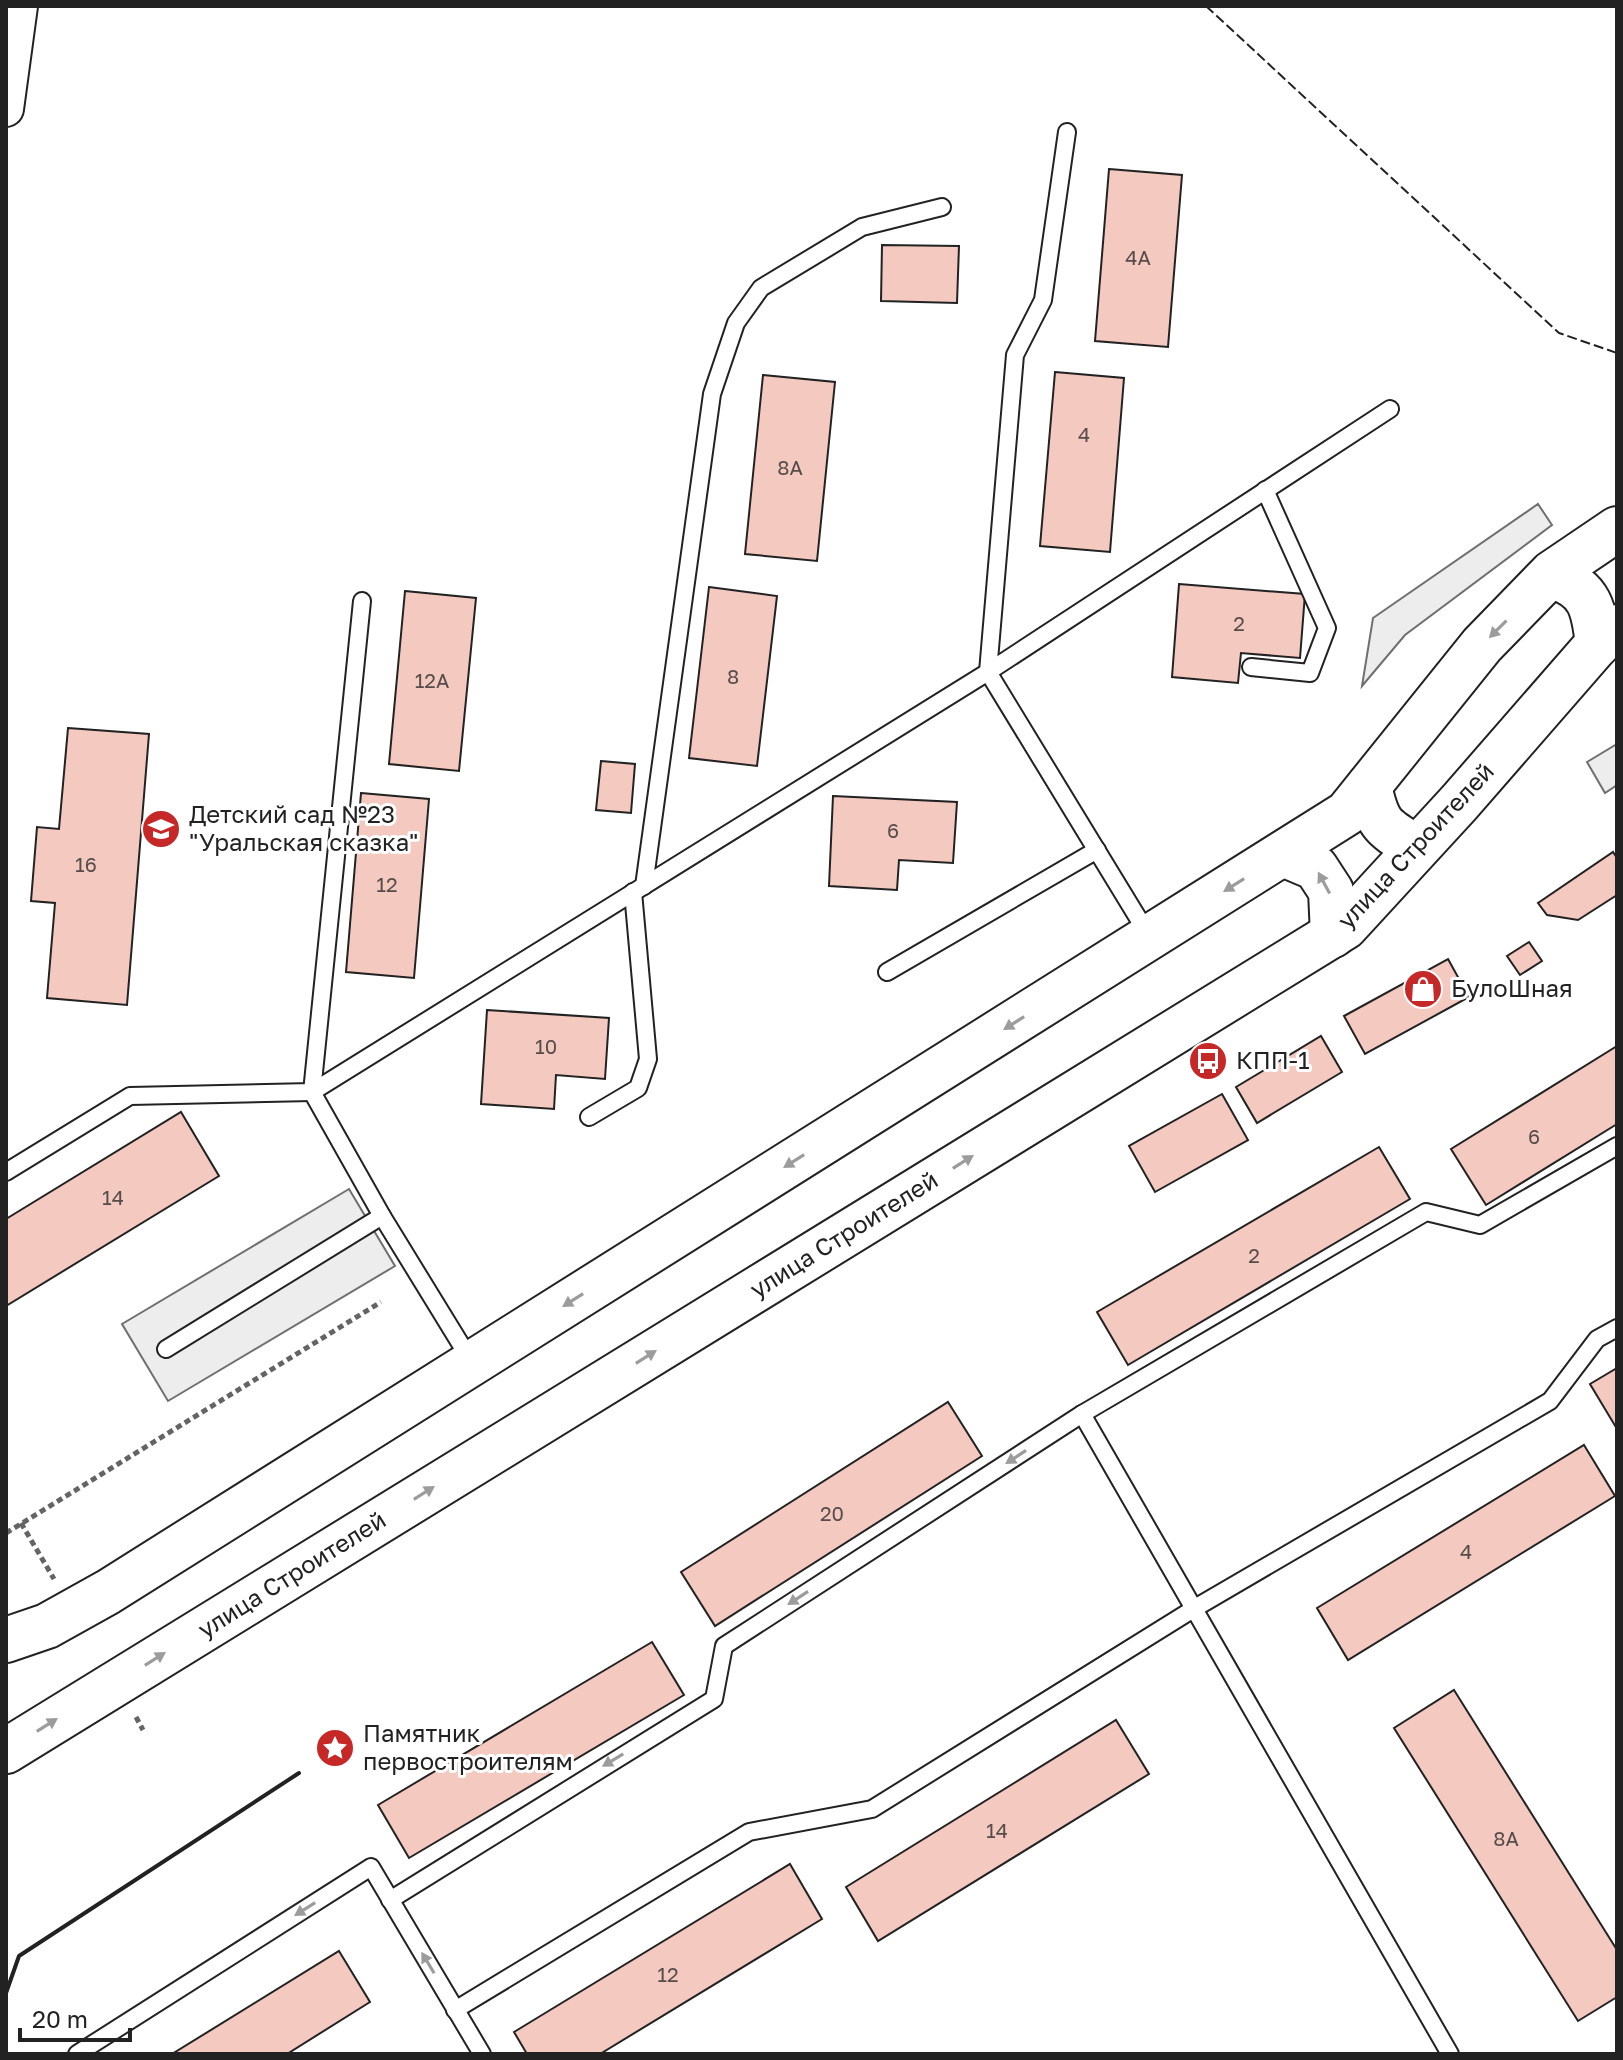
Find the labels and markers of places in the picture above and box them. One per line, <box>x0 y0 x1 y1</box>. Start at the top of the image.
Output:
place label: Детский сад №23 "Уральская сказка" <box>189 799 418 856</box>
school or university icon: Детский сад №23 "Уральская сказка" <box>140 808 182 850</box>
shop icon: БулоШная <box>1402 968 1444 1010</box>
place label: БулоШная <box>1451 973 1573 1002</box>
bus stop icon: КПП-1 <box>1187 1040 1229 1082</box>
place label: КПП-1 <box>1236 1045 1310 1074</box>
place label: Памятник первостроителям <box>363 1718 573 1775</box>
place icon: Памятник первостроителям <box>314 1727 356 1769</box>

